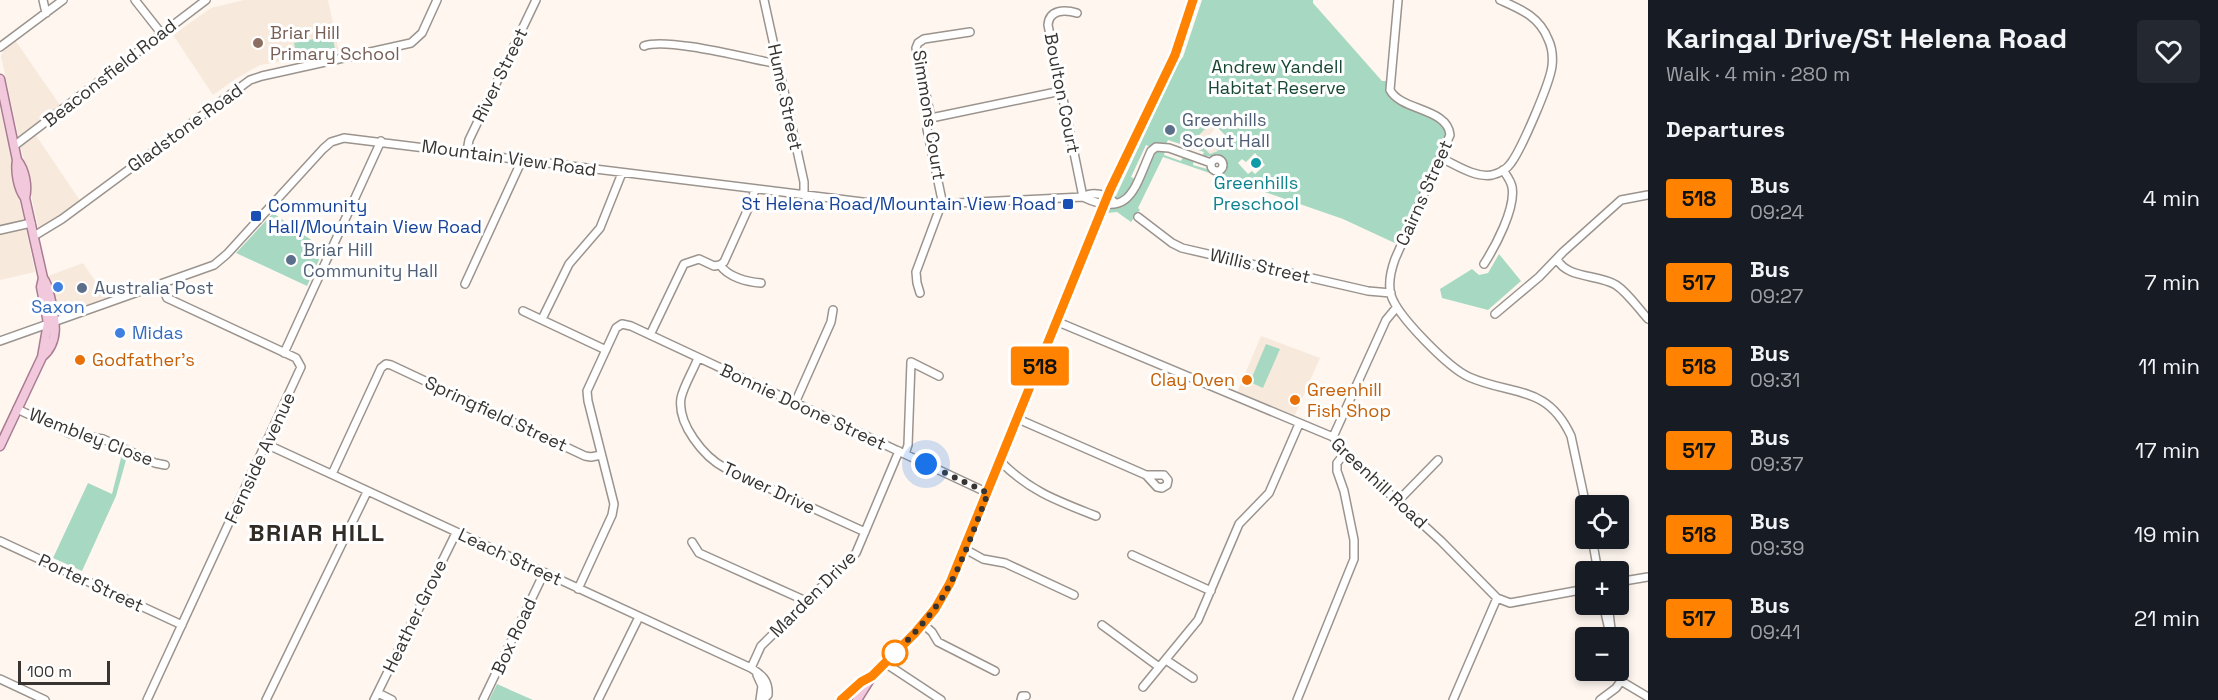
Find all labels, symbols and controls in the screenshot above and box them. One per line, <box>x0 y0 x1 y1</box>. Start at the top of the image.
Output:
street label: Beaconsfield Road <box>39 14 181 132</box>
text: Karingal Drive/St Helena Road <box>1666 20 2067 56</box>
button: heart <box>2137 20 2200 83</box>
place label: Briar Hill Primary School <box>270 21 400 65</box>
street label: River Street <box>467 24 532 126</box>
street label: Boulton Court <box>1040 31 1085 155</box>
marker: Briar Hill Primary School <box>251 36 265 50</box>
street label: Hume Street <box>763 41 808 152</box>
street label: Simmons Court <box>908 48 951 182</box>
park label: Andrew Yandell Habitat Reserve <box>1208 55 1346 99</box>
text: Walk · 4 min · 280 m <box>1666 61 1850 87</box>
street label: Gladstone Road <box>123 78 247 177</box>
place label: Greenhills Scout Hall <box>1182 108 1270 152</box>
text: Departures <box>1666 115 1785 143</box>
marker: Greenhills Scout Hall <box>1163 123 1177 137</box>
street label: Mountain View Road <box>420 134 598 181</box>
street label: Cairns Street <box>1390 136 1457 249</box>
marker: Greenhills Preschool <box>1249 156 1263 170</box>
place label: Greenhills Preschool <box>1213 171 1299 215</box>
text: Bus <box>1750 171 1790 199</box>
text: 4 min <box>2143 184 2200 212</box>
text: 518 <box>1682 185 1716 212</box>
place label: St Helena Road/Mountain View Road <box>742 192 1056 215</box>
place label: Community Hall/Mountain View Road <box>268 194 482 238</box>
marker: St Helena Road/Mountain View Road <box>1061 197 1075 211</box>
text: 09:24 <box>1750 199 1804 225</box>
marker: Community Hall/Mountain View Road <box>249 209 263 223</box>
place label: Briar Hill Community Hall <box>303 238 438 282</box>
street label: Willis Street <box>1208 243 1313 288</box>
marker: Briar Hill Community Hall <box>284 253 298 267</box>
text: Bus <box>1750 255 1790 283</box>
text: 7 min <box>2144 268 2200 296</box>
text: 517 <box>1682 269 1716 296</box>
place label: Australia Post <box>94 276 214 299</box>
marker: Saxon <box>51 280 65 294</box>
marker: Australia Post <box>75 281 89 295</box>
text: 09:27 <box>1750 283 1803 309</box>
place label: Saxon <box>31 295 85 318</box>
place label: Midas <box>132 321 183 344</box>
marker: Midas <box>113 326 127 340</box>
text: Bus <box>1750 339 1790 367</box>
line badge: 518 <box>1006 346 1074 386</box>
place label: Godfather's <box>92 348 195 371</box>
text: 11 min <box>2138 352 2200 380</box>
marker: Godfather's <box>73 353 87 367</box>
text: 518 <box>1023 353 1057 380</box>
text: 518 <box>1682 353 1716 380</box>
street label: Bonnie Doone Street <box>717 358 890 455</box>
text: 09:31 <box>1750 367 1800 393</box>
place label: Clay Oven <box>1150 368 1235 391</box>
street label: Springfield Street <box>421 370 571 457</box>
marker: Clay Oven <box>1240 373 1254 387</box>
place label: Greenhill Fish Shop <box>1307 378 1391 422</box>
street label: Fernside Avenue <box>219 388 300 527</box>
marker: Greenhill Fish Shop <box>1288 393 1302 407</box>
street label: Wembley Close <box>26 402 157 471</box>
text: Bus <box>1750 423 1790 451</box>
street label: Greenhill Road <box>1326 432 1432 533</box>
text: 17 min <box>2135 436 2200 464</box>
text: 517 <box>1682 437 1716 464</box>
your location <box>911 449 941 479</box>
text: 09:37 <box>1750 451 1803 477</box>
street label: Tower Drive <box>719 456 819 519</box>
map controls <box>1575 495 1629 681</box>
button: locate <box>1575 495 1629 549</box>
text: Bus <box>1750 507 1790 535</box>
district label: BRIAR HILL <box>248 517 386 548</box>
text: 19 min <box>2134 520 2200 548</box>
text: 518 <box>1682 521 1716 548</box>
street label: Leach Street <box>455 522 566 591</box>
text: 09:39 <box>1750 535 1804 561</box>
street label: Marden Drive <box>764 545 861 642</box>
street label: Porter Street <box>35 548 147 617</box>
street label: Heather Grove <box>377 556 452 676</box>
button: + <box>1575 561 1629 615</box>
text: Bus <box>1750 591 1790 619</box>
street label: Box Road <box>486 594 541 678</box>
text: 21 min <box>2134 604 2200 632</box>
text: 517 <box>1682 605 1716 632</box>
text: 09:41 <box>1750 619 1801 645</box>
button: − <box>1575 627 1629 681</box>
unlabelled marker <box>882 640 908 666</box>
scale bar <box>18 658 110 686</box>
text: 100 m <box>27 661 72 682</box>

